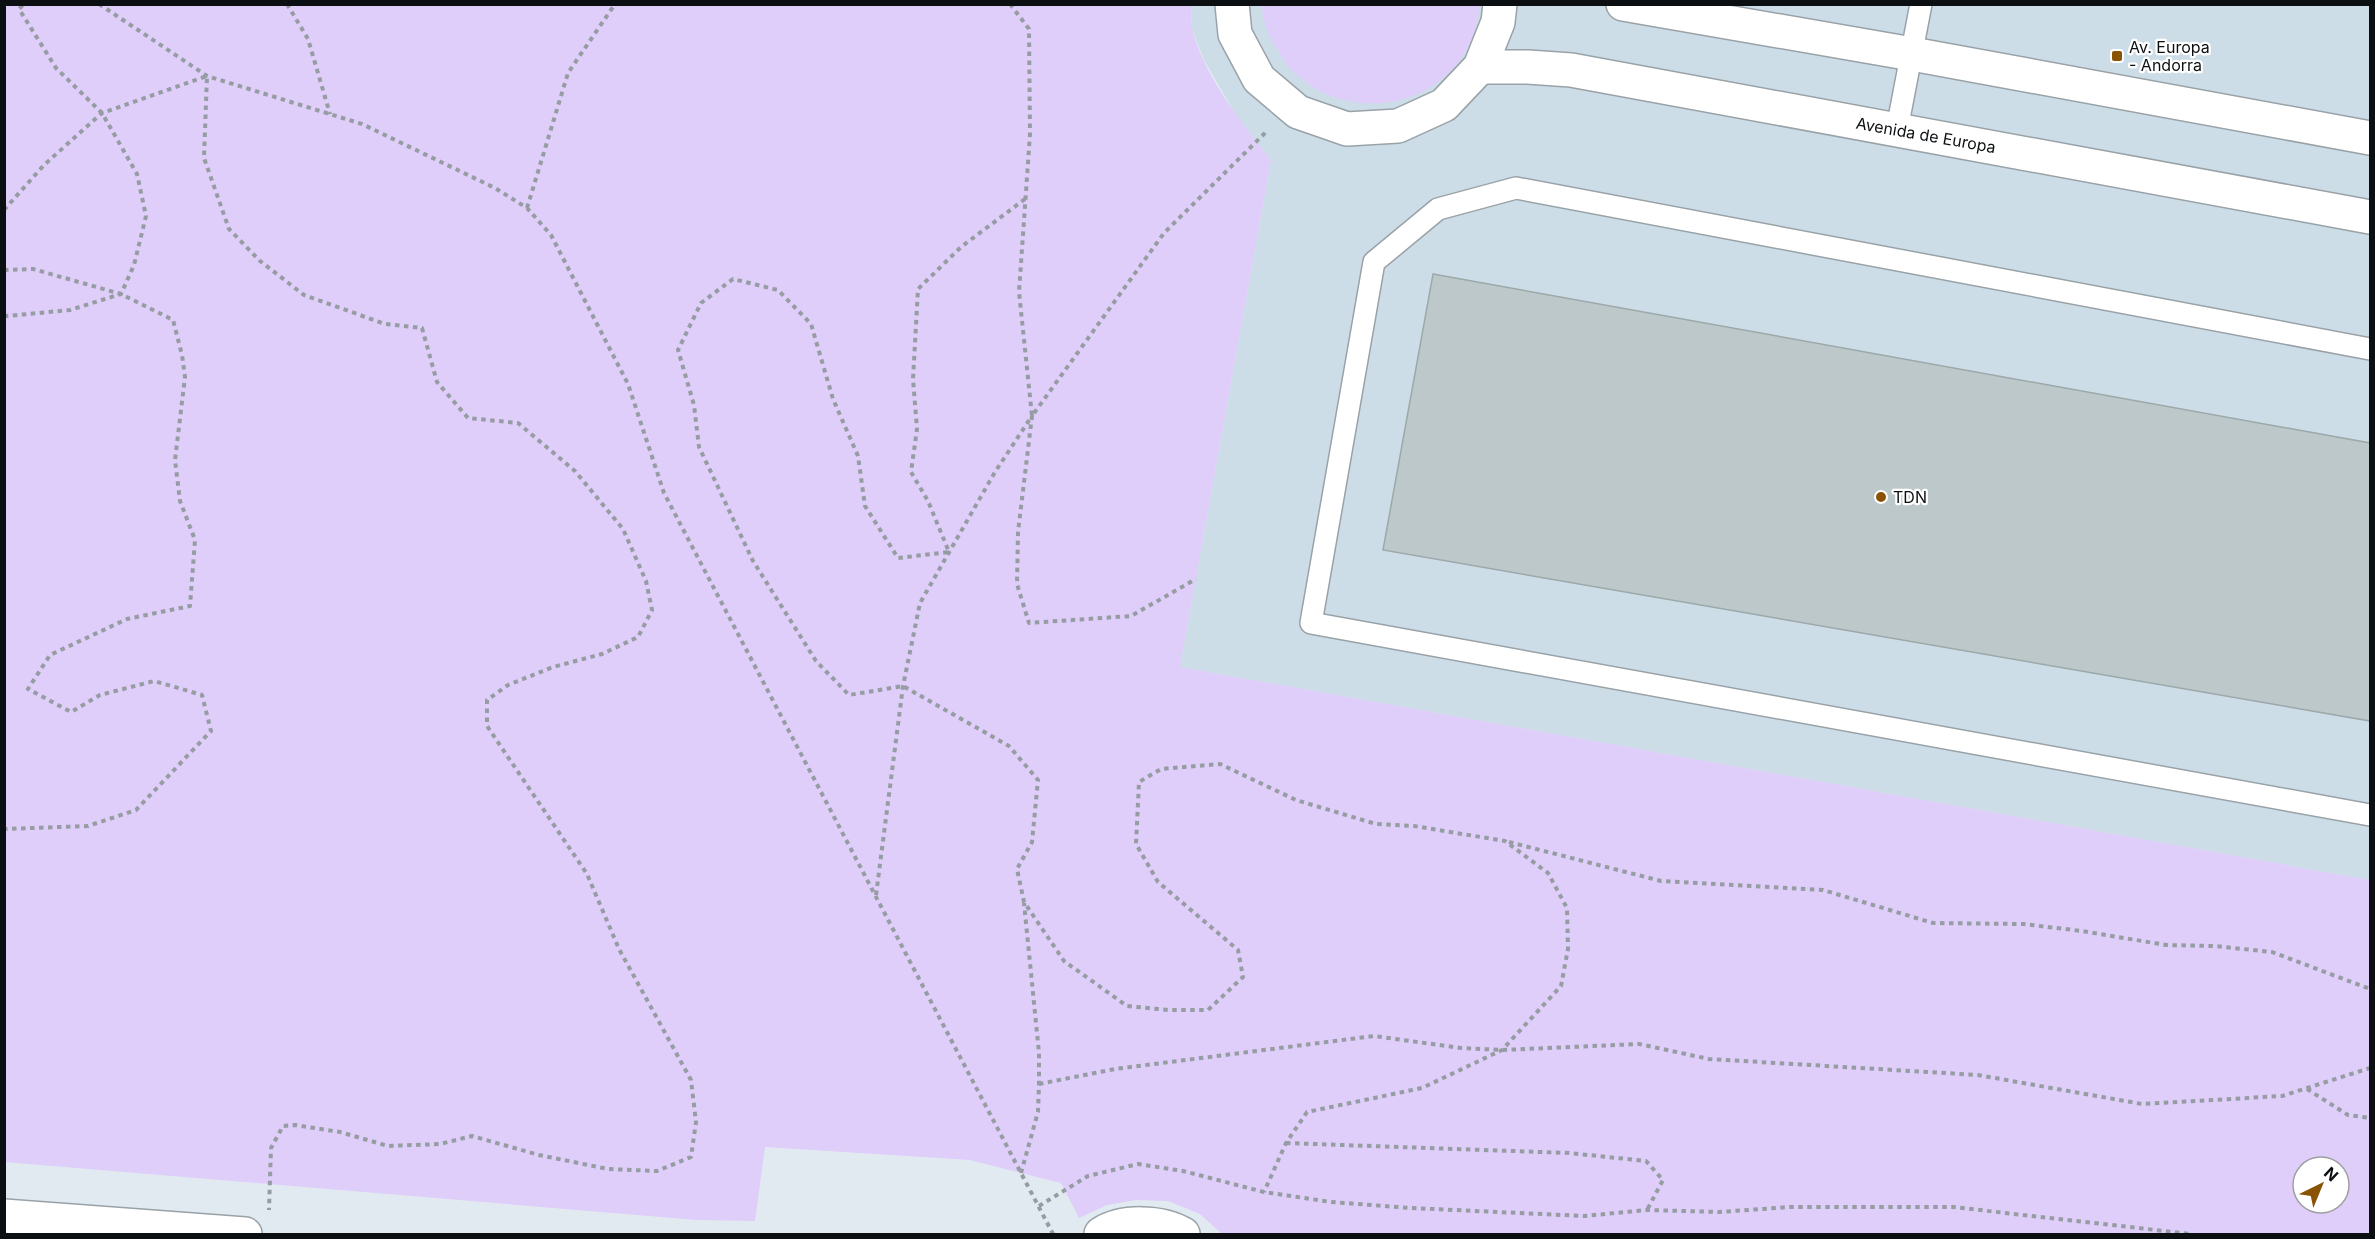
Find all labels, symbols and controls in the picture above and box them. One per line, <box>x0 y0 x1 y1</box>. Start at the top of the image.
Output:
place label: Av. Europa - Andorra <box>2129 37 2210 75</box>
marker: Av. Europa - Andorra <box>2110 49 2124 63</box>
street label: Avenida de Europa <box>1855 113 1997 157</box>
place label: TDN <box>1893 487 1927 507</box>
marker: TDN <box>1874 490 1888 504</box>
north arrow <box>2291 1155 2351 1215</box>
text: N <box>2320 1163 2343 1186</box>

